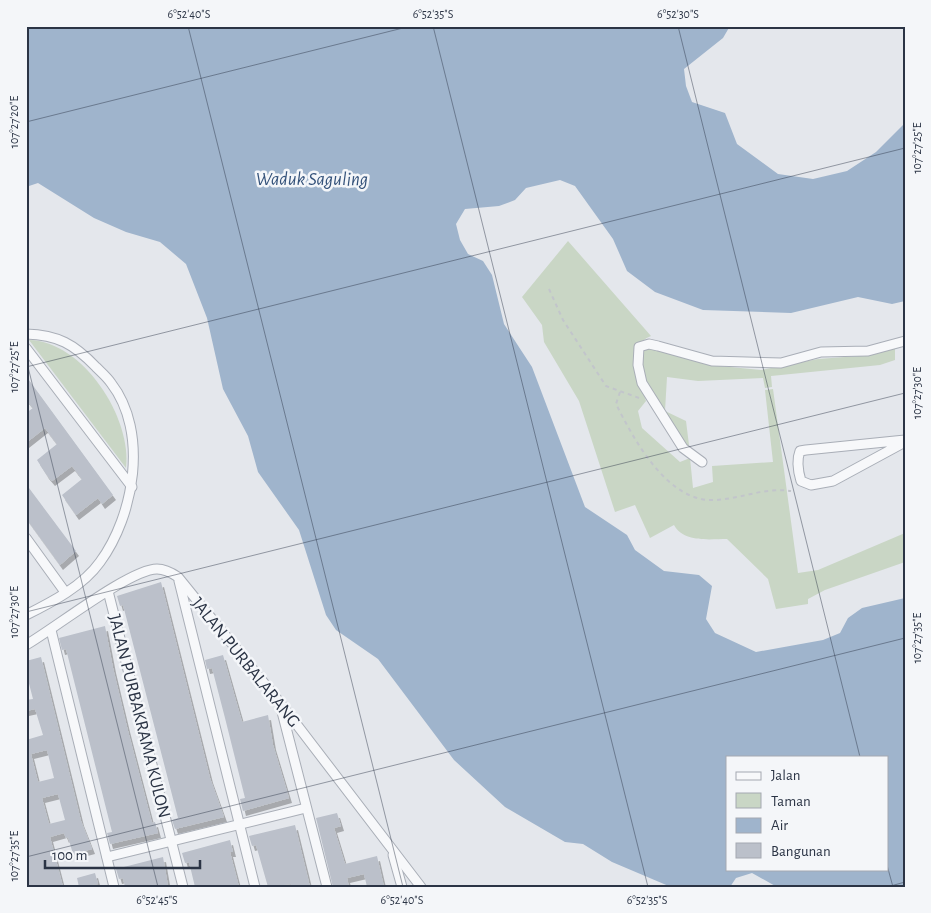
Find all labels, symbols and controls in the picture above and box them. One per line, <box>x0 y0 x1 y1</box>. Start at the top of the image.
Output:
text: 6°52'40"S <box>168 8 211 20</box>
text: 6°52'35"S <box>413 8 454 20</box>
text: 6°52'30"S <box>657 8 699 20</box>
text: 107°27'20"E <box>8 96 20 148</box>
text: 107°27'25"E <box>911 122 923 174</box>
water label: Waduk Saguling <box>256 170 368 189</box>
text: 107°27'25"E <box>8 341 20 393</box>
text: 107°27'30"E <box>911 367 923 419</box>
text: 107°27'30"E <box>8 586 20 638</box>
street label: JALAN PURBALARANG <box>188 594 303 731</box>
street label: JALAN PURBAKRAMA KULON <box>105 613 173 820</box>
text: 107°27'35"E <box>911 613 923 663</box>
legend <box>726 756 888 870</box>
text: Jalan <box>771 768 801 783</box>
text: Taman <box>771 794 811 809</box>
text: Air <box>771 818 788 833</box>
text: 107°27'35"E <box>8 831 20 881</box>
scale bar <box>45 838 200 870</box>
text: Bangunan <box>771 844 831 859</box>
text: 100 m <box>52 848 87 863</box>
text: 6°52'45"S <box>136 894 178 906</box>
text: 6°52'40"S <box>381 894 424 906</box>
text: 6°52'35"S <box>627 894 668 906</box>

